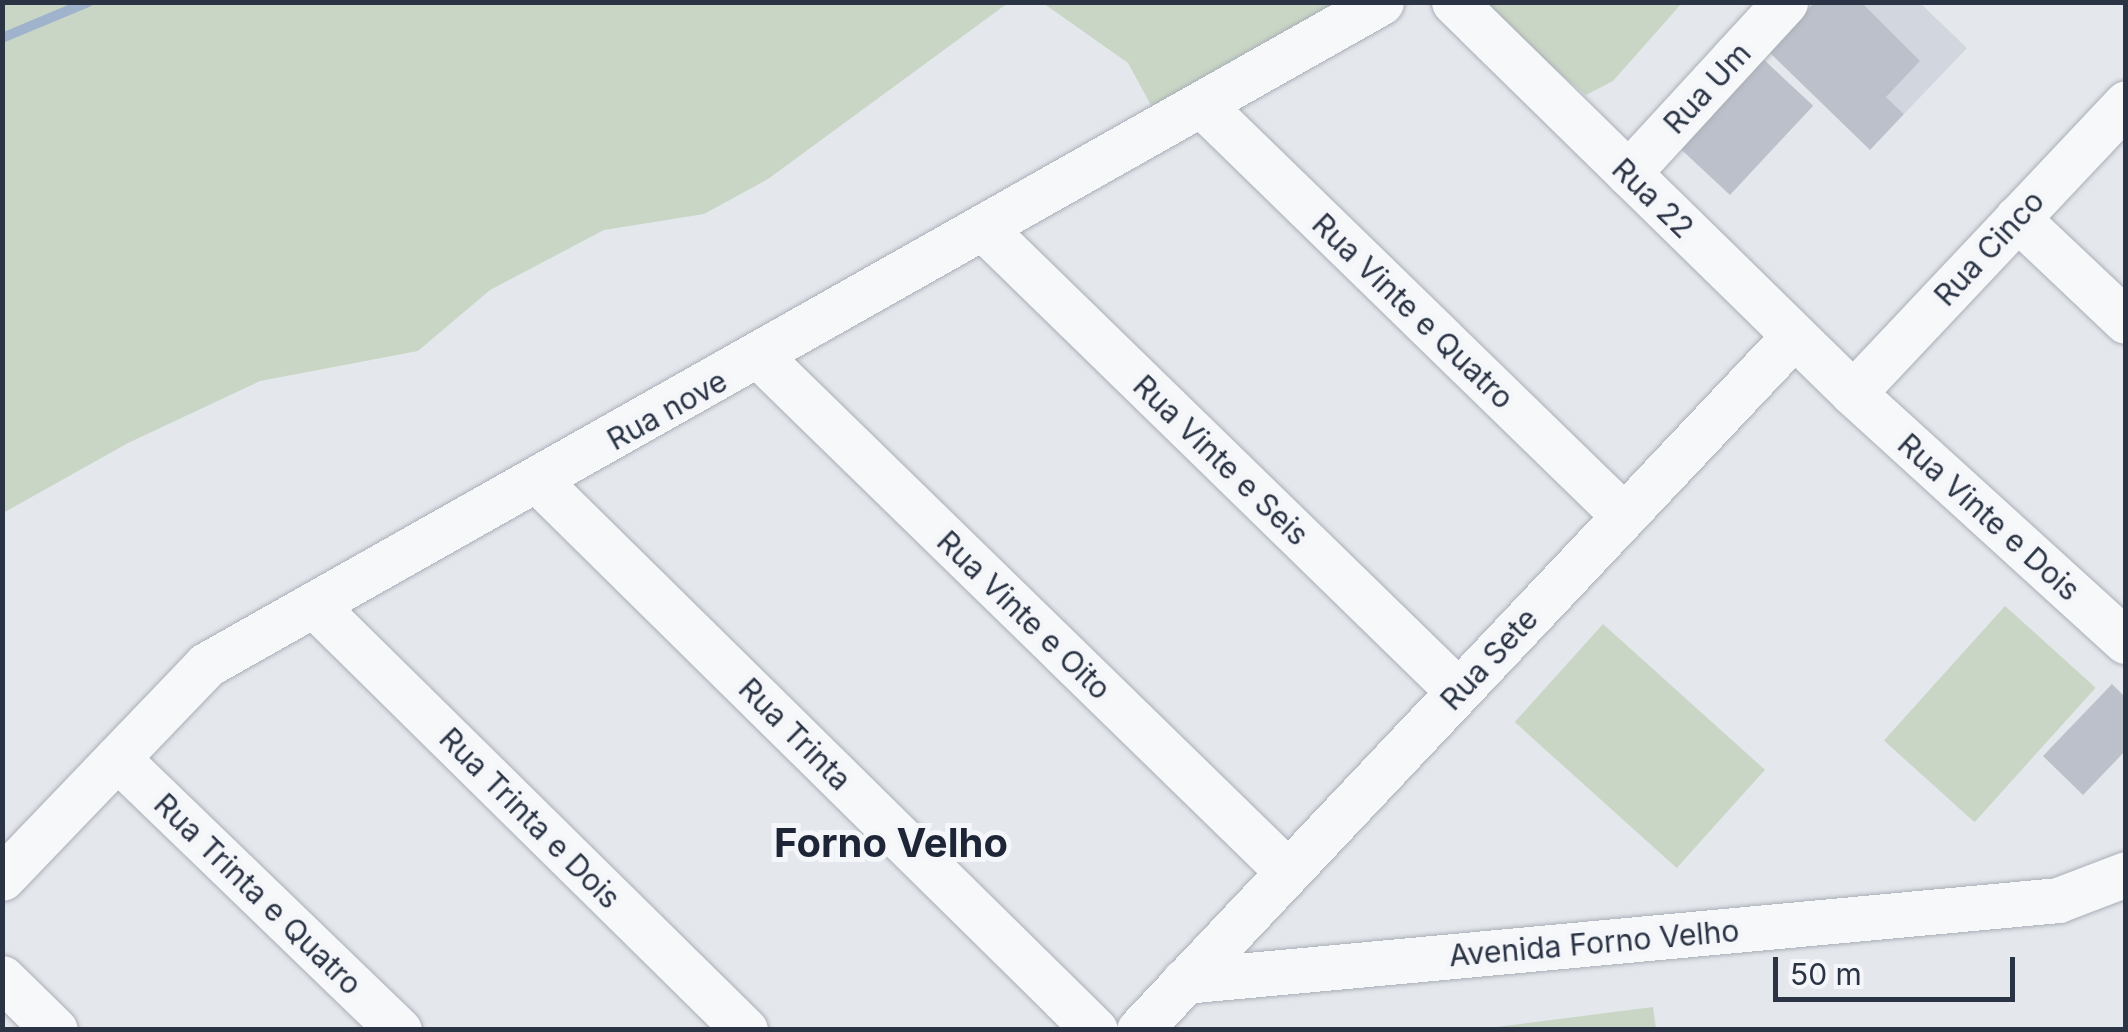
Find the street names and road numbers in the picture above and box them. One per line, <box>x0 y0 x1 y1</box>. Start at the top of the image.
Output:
street label: Rua Um <box>1656 35 1758 141</box>
street label: Rua 22 <box>1605 151 1701 245</box>
street label: Rua Cinco <box>1927 183 2051 313</box>
street label: Rua Vinte e Quatro <box>1305 206 1521 416</box>
street label: Rua nove <box>601 362 733 458</box>
street label: Rua Vinte e Seis <box>1126 367 1316 553</box>
street label: Rua Vinte e Dois <box>1891 426 2087 608</box>
street label: Rua Vinte e Oito <box>930 523 1118 707</box>
street label: Rua Sete <box>1433 601 1545 717</box>
street label: Rua Trinta <box>732 671 858 797</box>
street label: Rua Trinta e Dois <box>432 720 628 916</box>
street label: Rua Trinta e Quatro <box>147 786 369 1002</box>
street label: Avenida Forno Velho <box>1447 912 1741 974</box>

